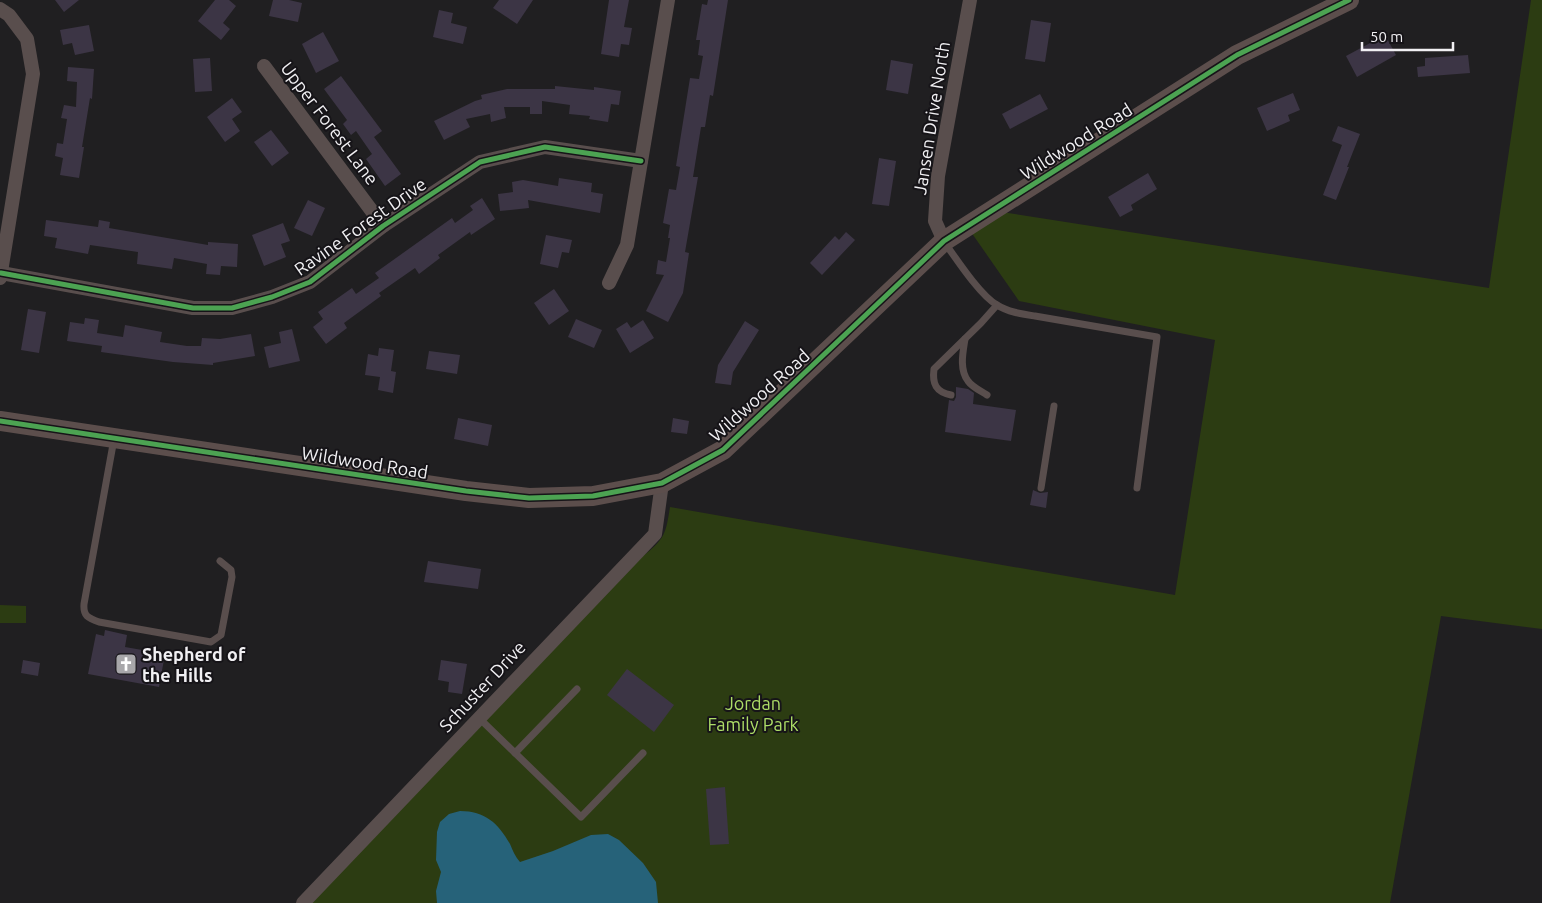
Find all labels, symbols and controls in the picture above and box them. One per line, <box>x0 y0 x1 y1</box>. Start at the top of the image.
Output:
scale bar <box>1362 20 1453 52</box>
text: 50 m <box>1370 28 1403 45</box>
street label: Jansen Drive North <box>909 40 953 196</box>
street label: Upper Forest Lane <box>277 58 383 188</box>
street label: Wildwood Road <box>1017 99 1135 183</box>
street label: Ravine Forest Drive <box>290 173 430 279</box>
street label: Wildwood Road <box>705 345 813 445</box>
street label: Wildwood Road <box>300 442 430 482</box>
street label: Schuster Drive <box>435 637 529 735</box>
place label: Shepherd of the Hills <box>142 644 246 685</box>
church icon: Shepherd of the Hills <box>114 652 138 676</box>
park label: Jordan Family Park <box>707 693 799 734</box>

